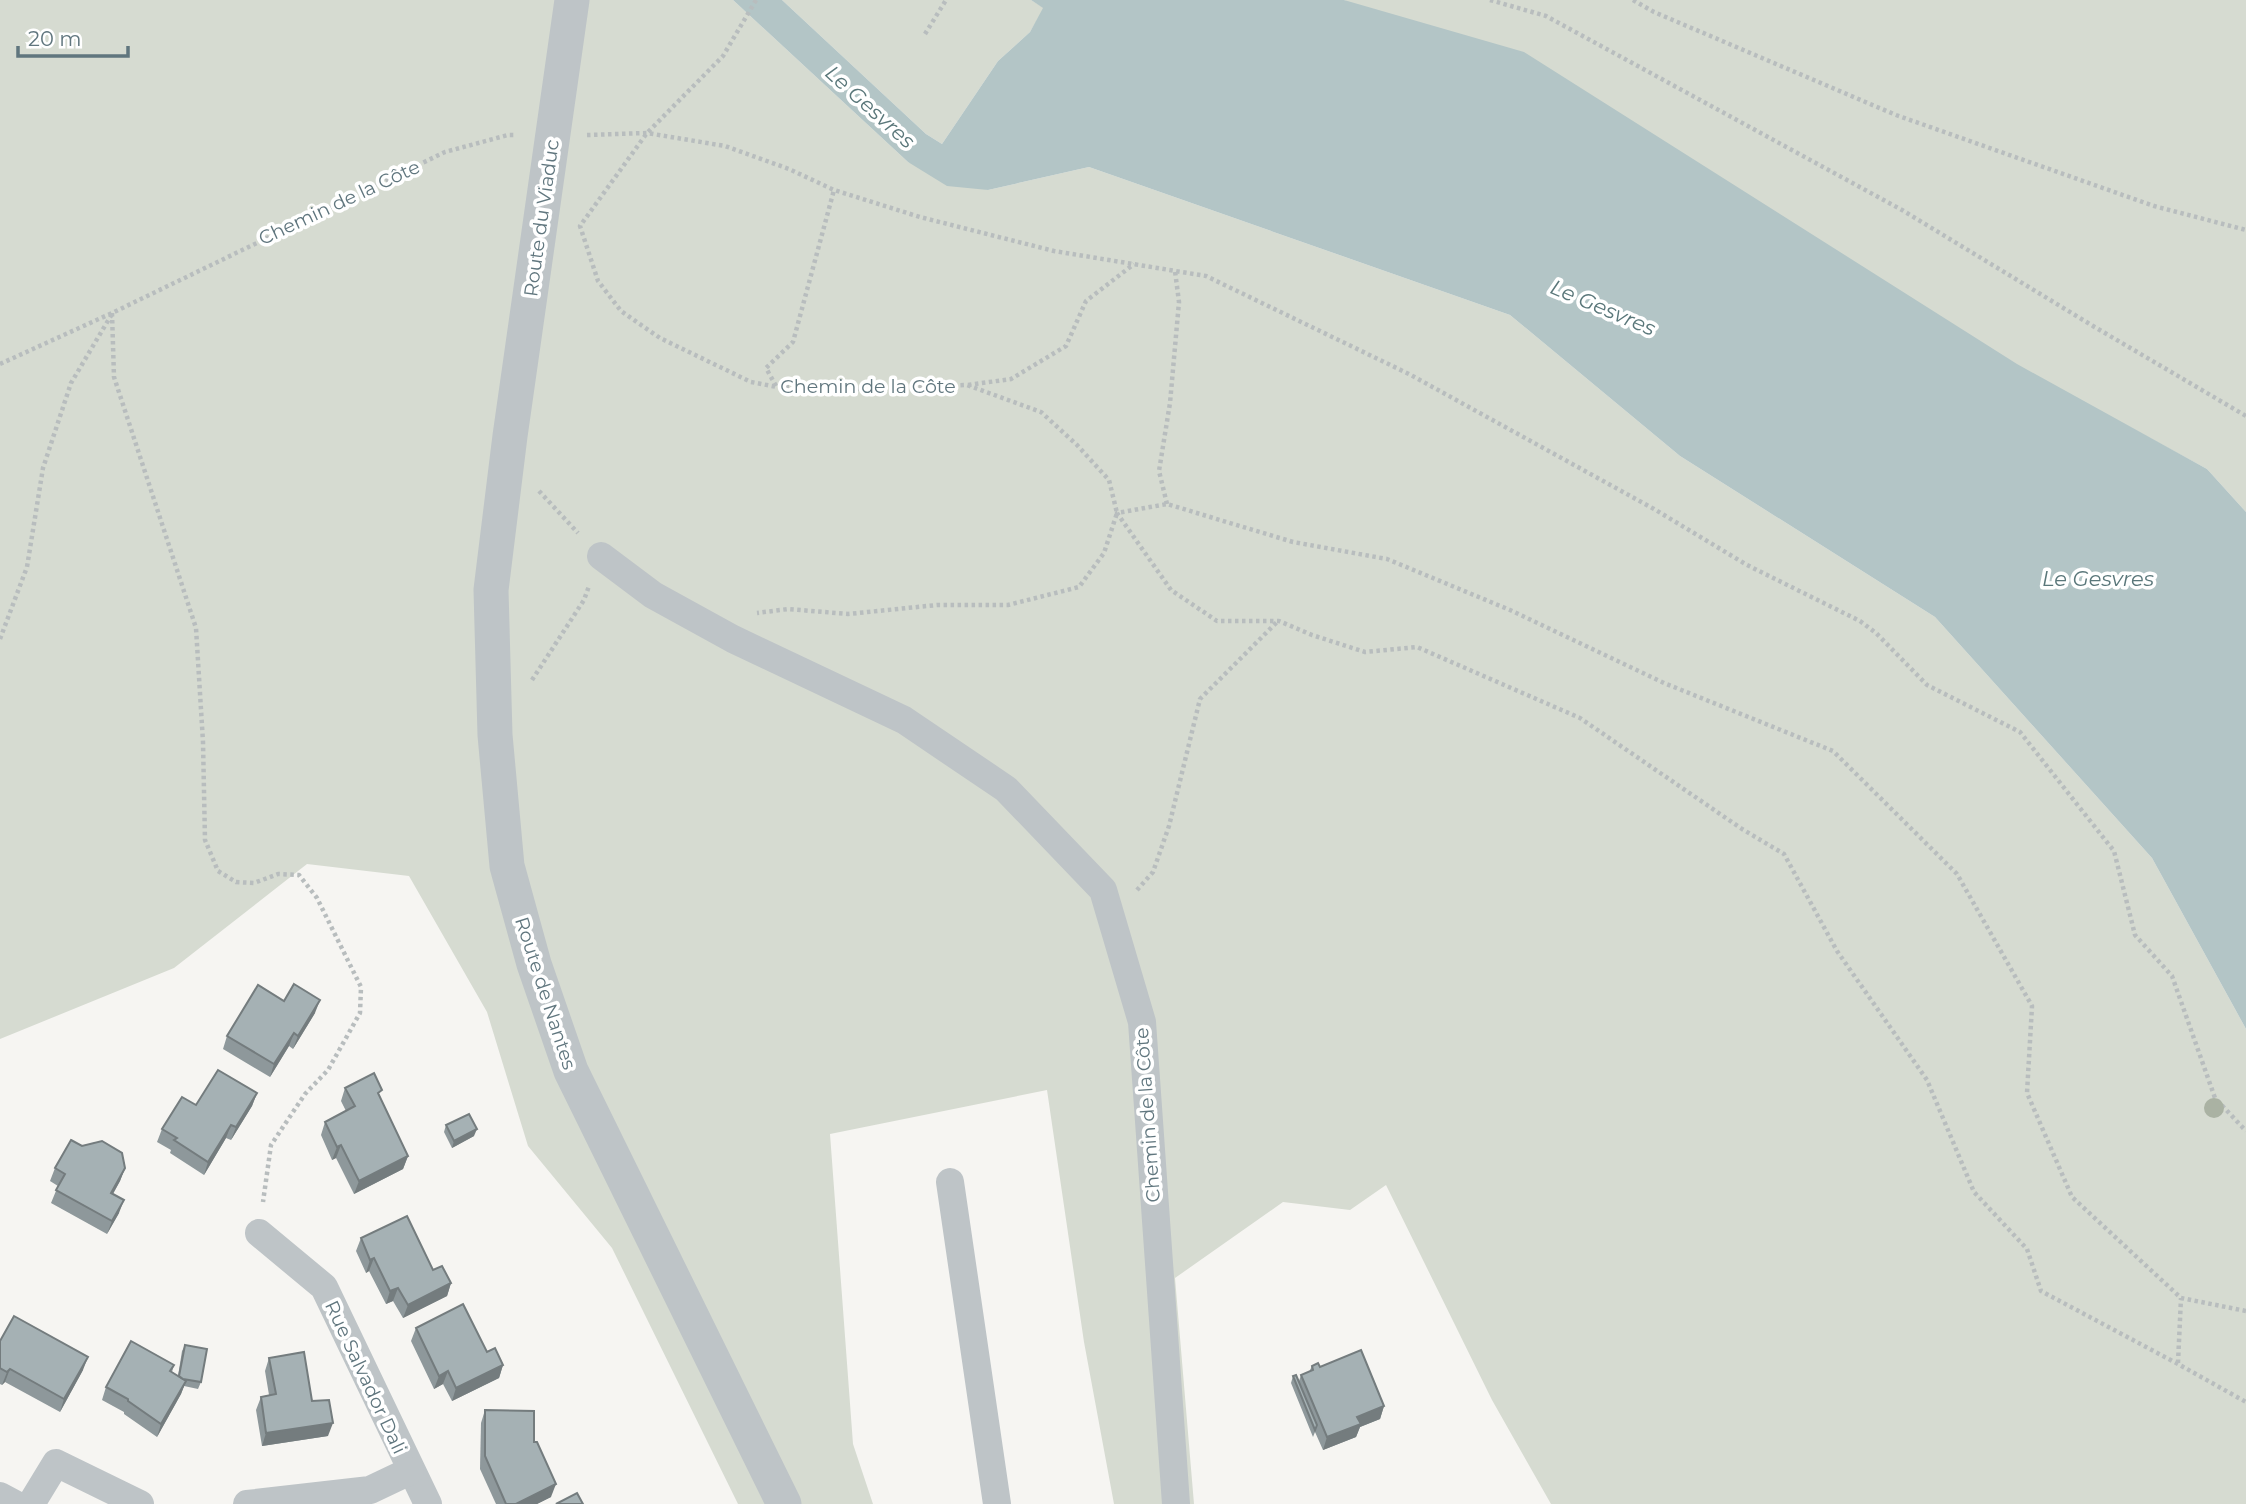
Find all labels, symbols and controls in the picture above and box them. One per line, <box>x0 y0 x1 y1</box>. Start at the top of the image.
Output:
scale bar <box>18 14 128 58</box>
text: 20 m <box>28 26 82 51</box>
water label: Le Gesvres <box>820 60 920 153</box>
street label: Route du Viaduc <box>519 138 564 298</box>
street label: Chemin de la Côte <box>255 155 424 250</box>
water label: Le Gesvres <box>1547 274 1660 341</box>
street label: Chemin de la Côte <box>780 375 956 398</box>
water label: Le Gesvres <box>2042 566 2154 591</box>
street label: Route de Nantes <box>510 914 581 1072</box>
street label: Chemin de la Côte <box>1130 1027 1165 1203</box>
street label: Rue Salvador Dali <box>320 1297 411 1458</box>

